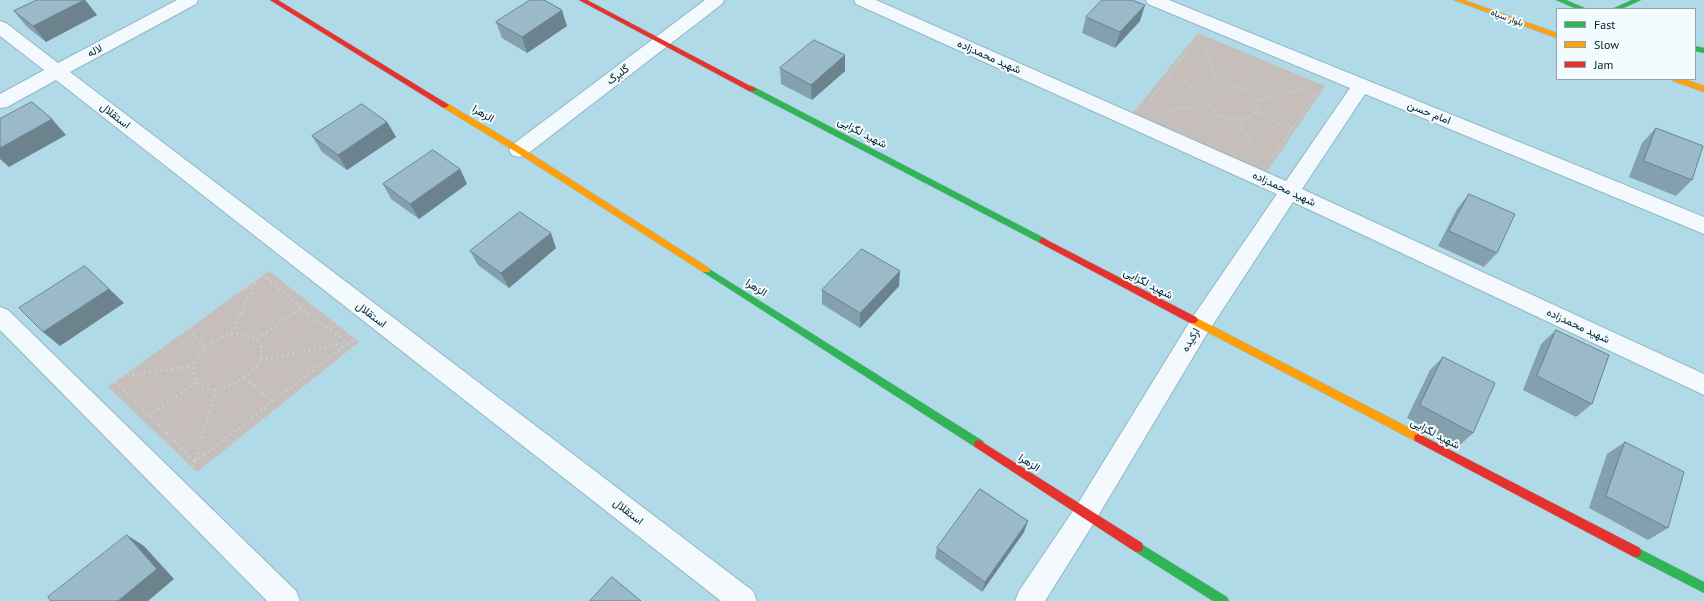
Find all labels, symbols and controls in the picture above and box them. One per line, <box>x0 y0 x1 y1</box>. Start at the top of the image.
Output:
street label: بلوار سپاه <box>1489 7 1525 29</box>
legend <box>1556 8 1696 80</box>
text: Fast <box>1594 17 1615 32</box>
street label: شهید محمدزاده <box>955 37 1023 77</box>
text: Slow <box>1594 37 1619 52</box>
street label: لاله <box>85 42 105 60</box>
text: Jam <box>1594 57 1613 72</box>
street label: گلبرگ <box>604 62 632 88</box>
street label: امام حسن <box>1405 98 1453 128</box>
street label: استقلال <box>97 100 133 132</box>
street label: الزهرا <box>470 102 496 126</box>
street label: شهید لگزایی <box>835 115 889 151</box>
street label: شهید محمدزاده <box>1250 169 1318 209</box>
street label: شهید لگزایی <box>1121 266 1175 302</box>
street label: الزهرا <box>743 276 769 300</box>
street label: استقلال <box>353 299 389 331</box>
street label: شهید محمدزاده <box>1544 306 1612 346</box>
street label: ارکیده <box>1179 326 1203 354</box>
street label: شهید لگزایی <box>1408 416 1462 452</box>
street label: الزهرا <box>1016 451 1042 475</box>
street label: استقلال <box>610 496 646 528</box>

